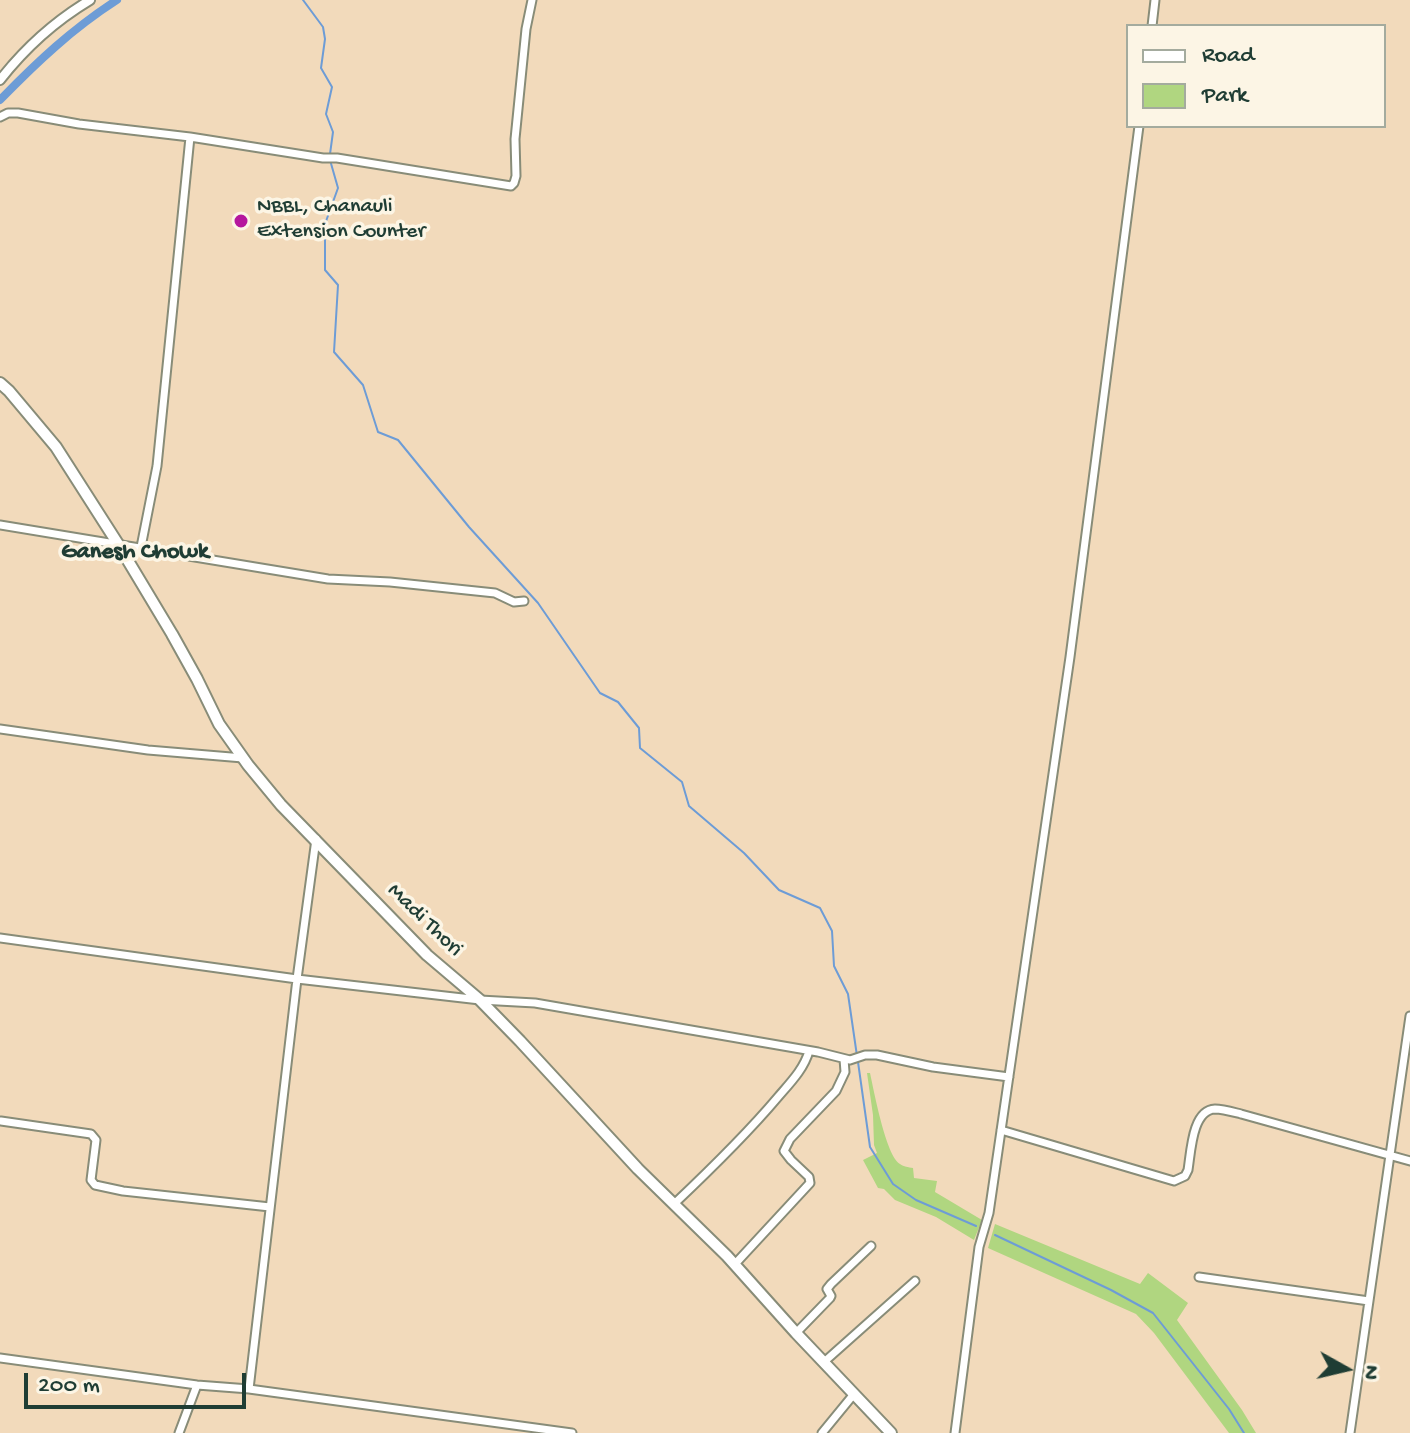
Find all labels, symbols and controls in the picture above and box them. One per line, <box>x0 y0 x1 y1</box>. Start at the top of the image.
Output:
legend <box>1126 24 1386 128</box>
text: Road <box>1202 42 1254 71</box>
text: Park <box>1202 82 1248 111</box>
place label: NBBL, Chanauli Extension Counter <box>257 195 425 246</box>
marker: NBBL, Chanauli Extension Counter <box>232 212 250 230</box>
district label: Ganesh Chowk <box>61 539 209 567</box>
street label: Madi Thori <box>381 879 467 963</box>
north arrow <box>1306 1329 1386 1409</box>
scale bar <box>28 1357 250 1407</box>
text: N <box>1356 1363 1384 1381</box>
text: 200 m <box>38 1372 100 1401</box>

